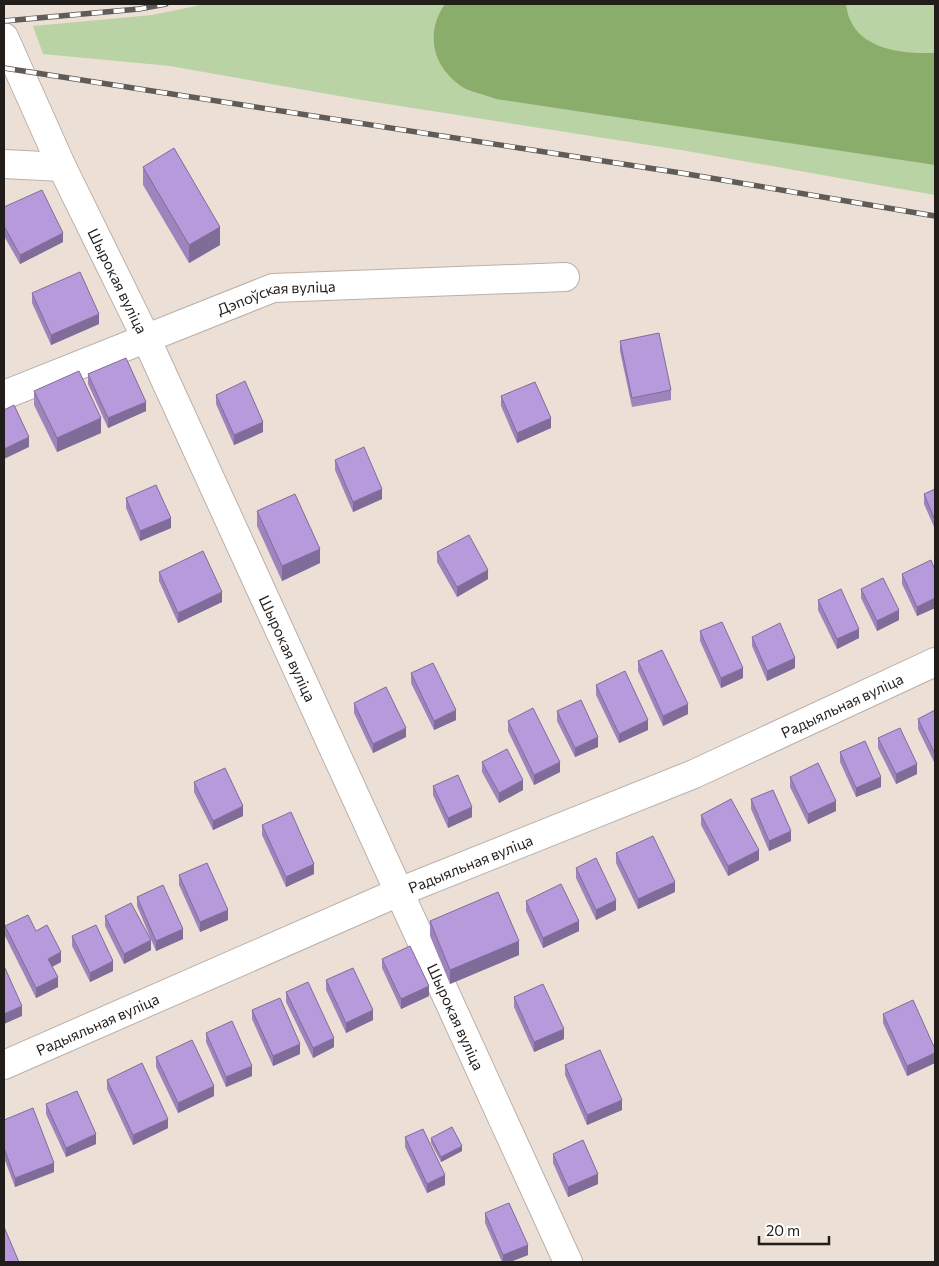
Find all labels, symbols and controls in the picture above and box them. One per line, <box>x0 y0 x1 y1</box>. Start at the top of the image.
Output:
street label: Шырокая вуліца <box>84 225 151 336</box>
street label: Дэпоўская вуліца <box>214 277 336 318</box>
street label: Шырокая вуліца <box>256 592 320 704</box>
street label: Радыяльная вуліца <box>778 669 906 741</box>
street label: Радыяльная вуліца <box>405 831 535 896</box>
street label: Шырокая вуліца <box>424 961 488 1073</box>
street label: Радыяльная вуліца <box>33 989 162 1059</box>
scale bar <box>759 1214 829 1246</box>
text: 20 m <box>766 1221 800 1239</box>

